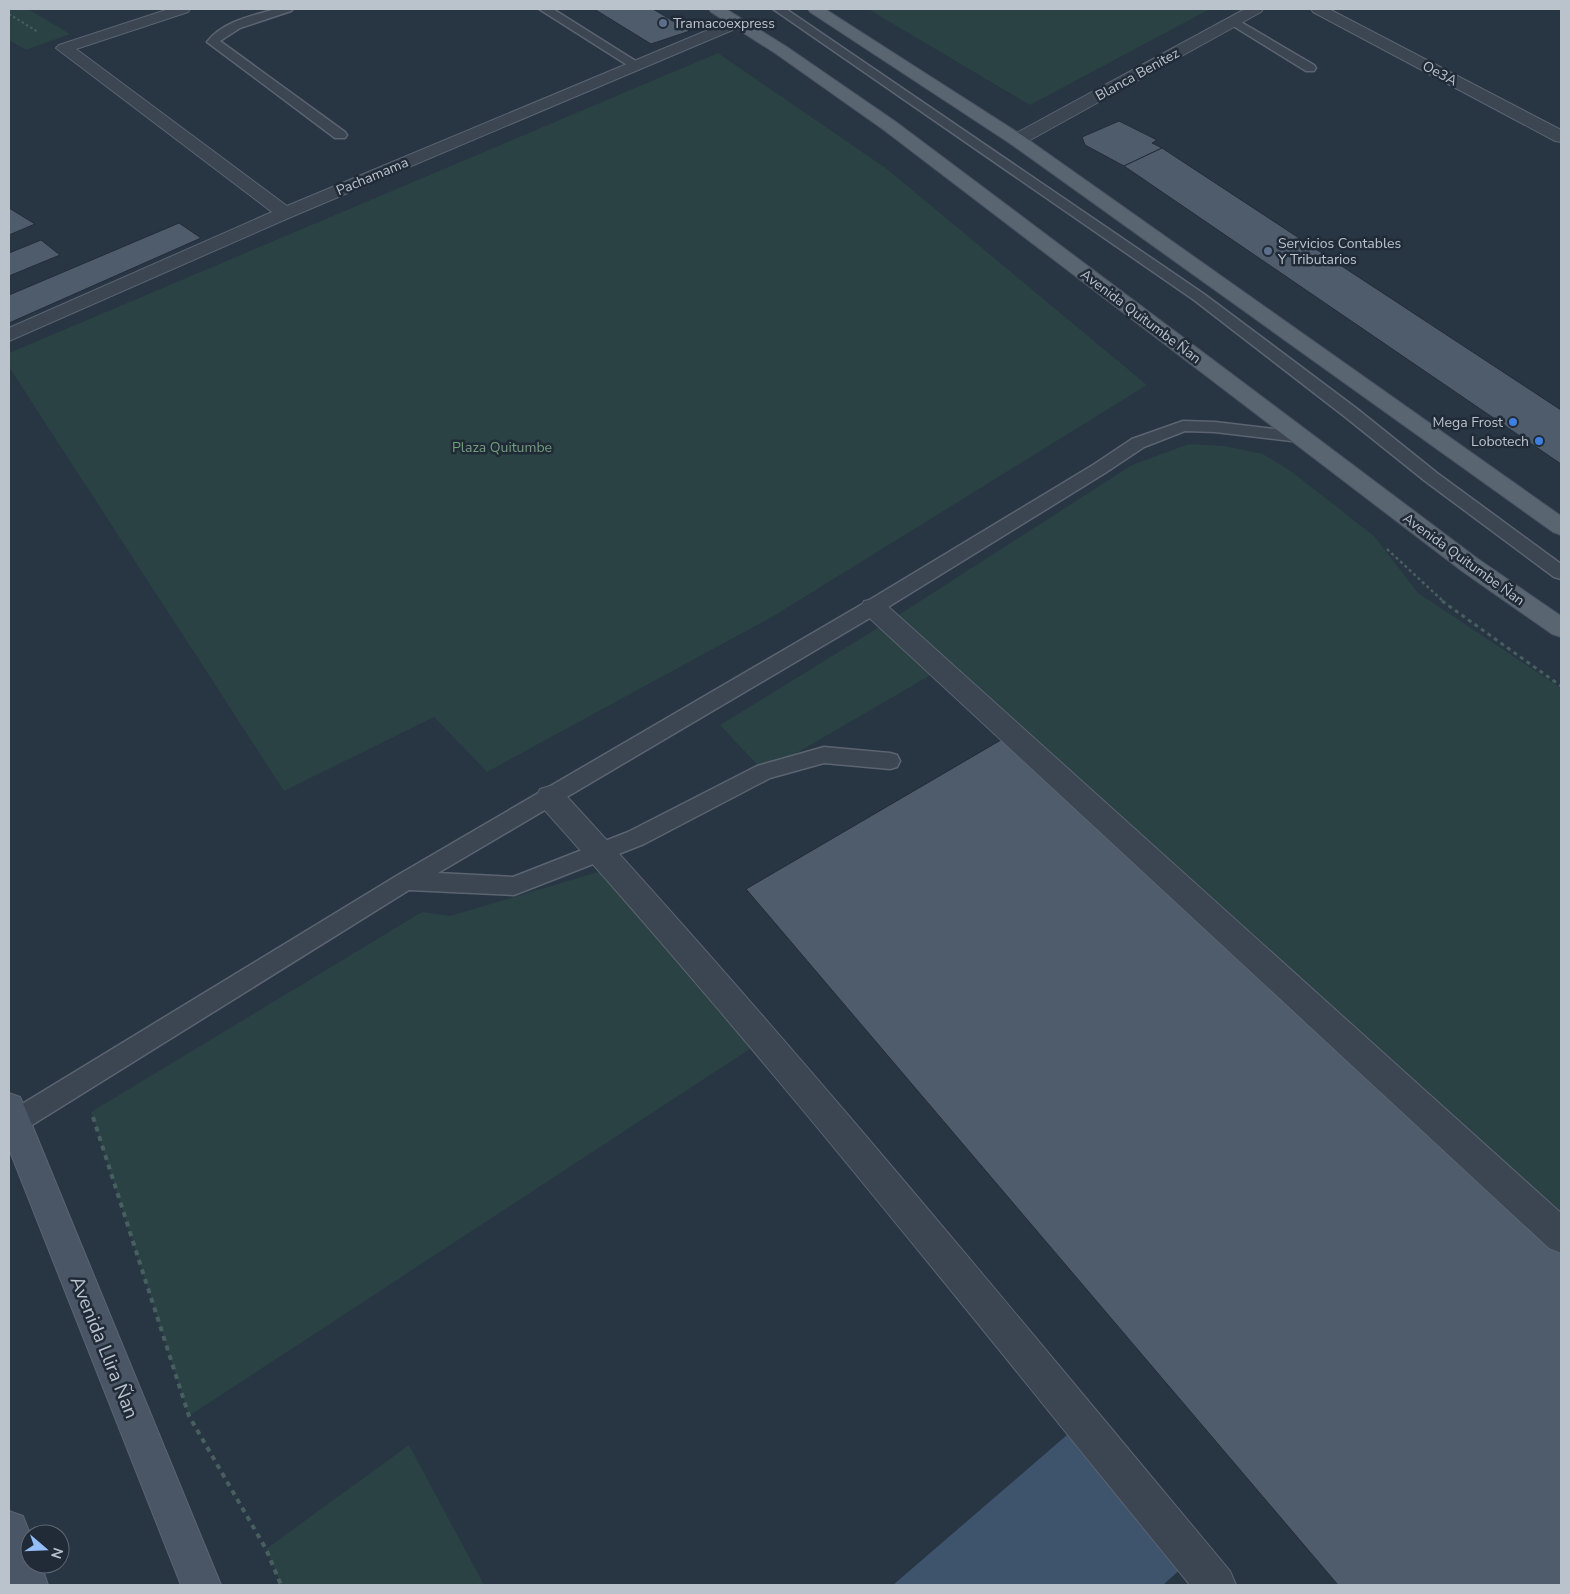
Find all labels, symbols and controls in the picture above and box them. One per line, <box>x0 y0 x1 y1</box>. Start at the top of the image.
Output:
place label: Tramacoexpress <box>673 14 775 33</box>
marker: Tramacoexpress <box>657 17 669 29</box>
street label: Blanca Benitez <box>1092 43 1183 105</box>
street label: Oe3A <box>1419 56 1460 90</box>
street label: Pachamama <box>333 153 411 200</box>
place label: Servicios Contables Y Tributarios <box>1277 234 1401 269</box>
marker: Servicios Contables Y Tributarios <box>1262 245 1274 257</box>
street label: Avenida Quitumbe Ñan <box>1077 265 1205 368</box>
place label: Mega Frost <box>1433 413 1503 432</box>
marker: Mega Frost <box>1507 416 1519 428</box>
place label: Lobotech <box>1471 432 1529 451</box>
marker: Lobotech <box>1533 435 1545 447</box>
park label: Plaza Quitumbe <box>452 438 552 457</box>
street label: Avenida Quitumbe Ñan <box>1399 509 1528 610</box>
street label: Avenida Llira Ñan <box>64 1272 144 1422</box>
north arrow <box>20 1524 70 1574</box>
text: N <box>46 1545 68 1561</box>

